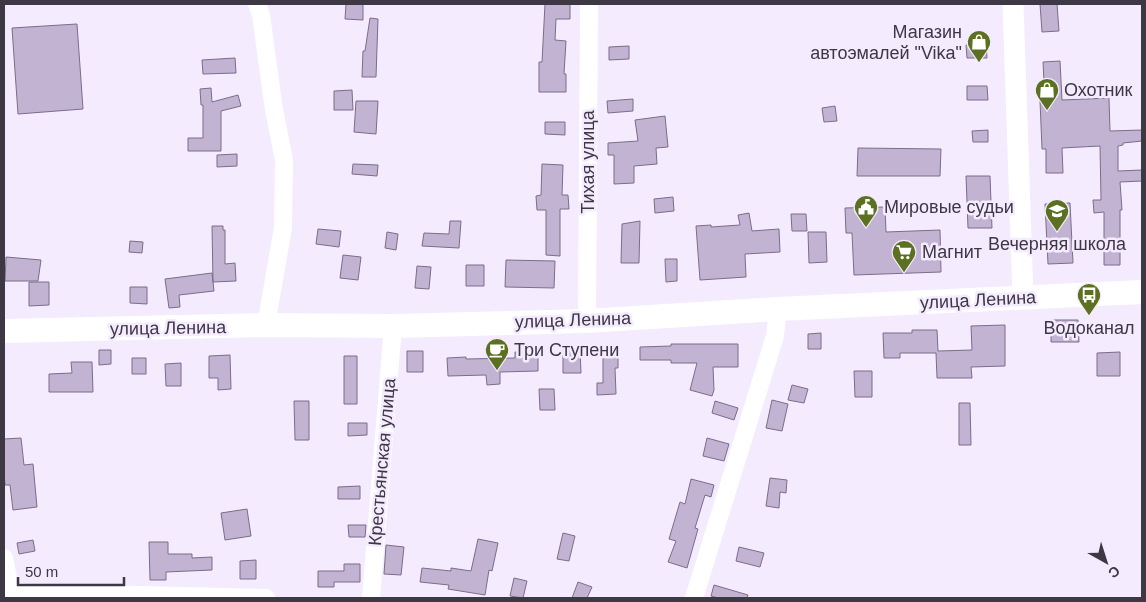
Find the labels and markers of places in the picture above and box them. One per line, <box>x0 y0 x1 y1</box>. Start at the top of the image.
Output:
place label: Магазин автоэмалей "Vika" <box>810 22 962 63</box>
shop icon: Магазин автоэмалей "Vika" <box>966 29 992 63</box>
shop icon: Охотник <box>1034 77 1060 111</box>
place label: Охотник <box>1064 80 1132 100</box>
public building icon: Мировые судьи <box>853 194 879 228</box>
place label: Мировые судьи <box>884 197 1014 217</box>
school or university icon: Вечерняя школа <box>1044 198 1070 232</box>
place label: Вечерняя школа <box>988 234 1127 254</box>
supermarket icon: Магнит <box>891 239 917 273</box>
place label: Магнит <box>922 242 982 262</box>
bus stop icon: Водоканал <box>1076 282 1102 316</box>
place label: Водоканал <box>1044 318 1134 338</box>
cafe icon: Три Ступени <box>484 337 510 371</box>
place label: Три Ступени <box>514 340 619 360</box>

